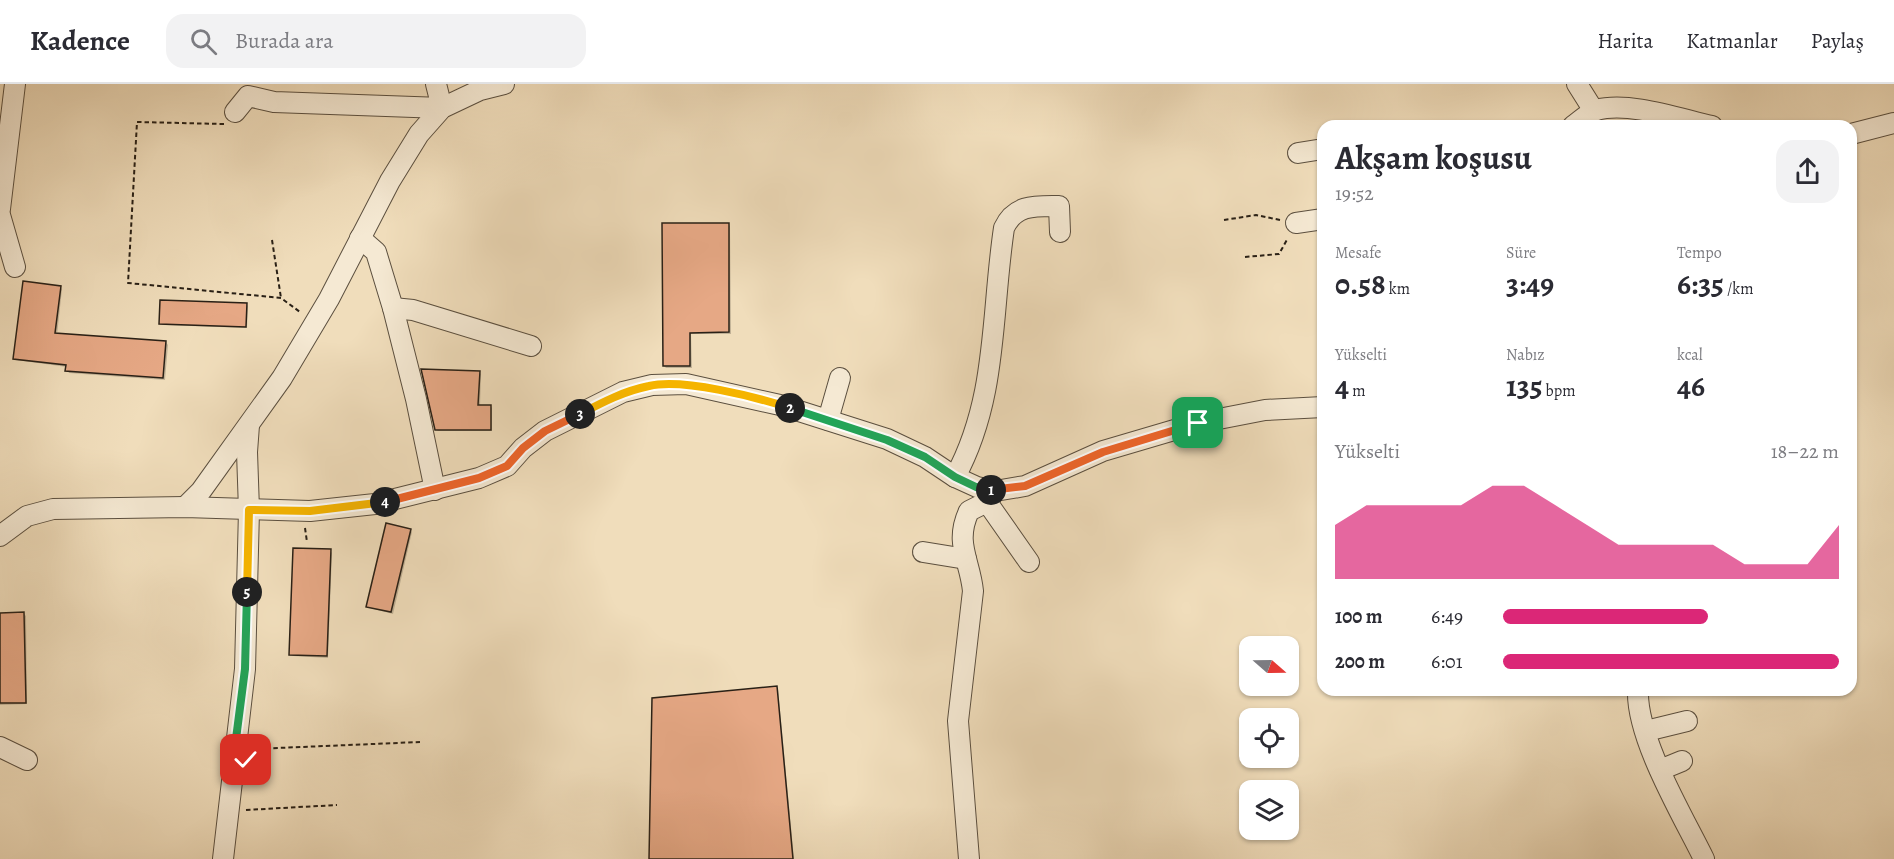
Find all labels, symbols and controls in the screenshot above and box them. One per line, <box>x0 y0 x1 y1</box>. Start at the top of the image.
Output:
search box <box>166 14 586 68</box>
text: Kadence <box>30 22 130 60</box>
icon: search <box>187 25 220 58</box>
text: Burada ara <box>235 26 334 56</box>
text: Harita <box>1597 27 1653 55</box>
text: Katmanlar <box>1686 27 1778 55</box>
text: Paylaş <box>1811 27 1864 55</box>
text: Akşam koşusu <box>1335 135 1532 180</box>
button: share <box>1776 140 1839 203</box>
text: 19:52 <box>1335 180 1374 207</box>
text: Mesafe <box>1335 242 1381 264</box>
text: Süre <box>1506 242 1536 264</box>
text: Tempo <box>1677 242 1722 264</box>
text: 0.58 <box>1335 264 1386 304</box>
text: 3:49 <box>1506 264 1554 304</box>
text: 6:35 <box>1677 264 1724 304</box>
text: km <box>1386 278 1410 300</box>
text: /km <box>1724 278 1754 300</box>
text: Yükselti <box>1335 344 1387 366</box>
text: Nabız <box>1506 344 1545 366</box>
text: kcal <box>1677 344 1703 366</box>
text: 4 <box>1335 366 1349 406</box>
text: 135 <box>1506 366 1542 406</box>
text: 46 <box>1677 366 1705 406</box>
text: m <box>1349 380 1366 402</box>
text: bpm <box>1542 380 1576 402</box>
pin: 2 <box>775 393 805 423</box>
text: 2 <box>786 397 794 419</box>
pin <box>1172 397 1223 448</box>
pin: 3 <box>565 399 595 429</box>
text: 3 <box>577 403 583 425</box>
icon: arrive <box>1181 406 1214 439</box>
text: Yükselti <box>1335 438 1400 465</box>
text: 18–22 m <box>1771 438 1839 465</box>
pin: 1 <box>976 475 1006 505</box>
text: 1 <box>988 479 994 501</box>
pin: 4 <box>370 487 400 517</box>
text: 4 <box>381 491 389 513</box>
pin: 5 <box>232 577 262 607</box>
text: 5 <box>244 581 250 603</box>
text: 100 m <box>1335 603 1383 630</box>
text: 6:49 <box>1431 603 1463 630</box>
north arrow <box>1239 636 1299 696</box>
map controls <box>1239 636 1299 840</box>
text: 200 m <box>1335 648 1385 675</box>
text: 6:01 <box>1431 648 1463 675</box>
button: locate <box>1239 708 1299 768</box>
pin <box>220 734 271 785</box>
icon: check <box>229 743 262 776</box>
button: layers <box>1239 780 1299 840</box>

